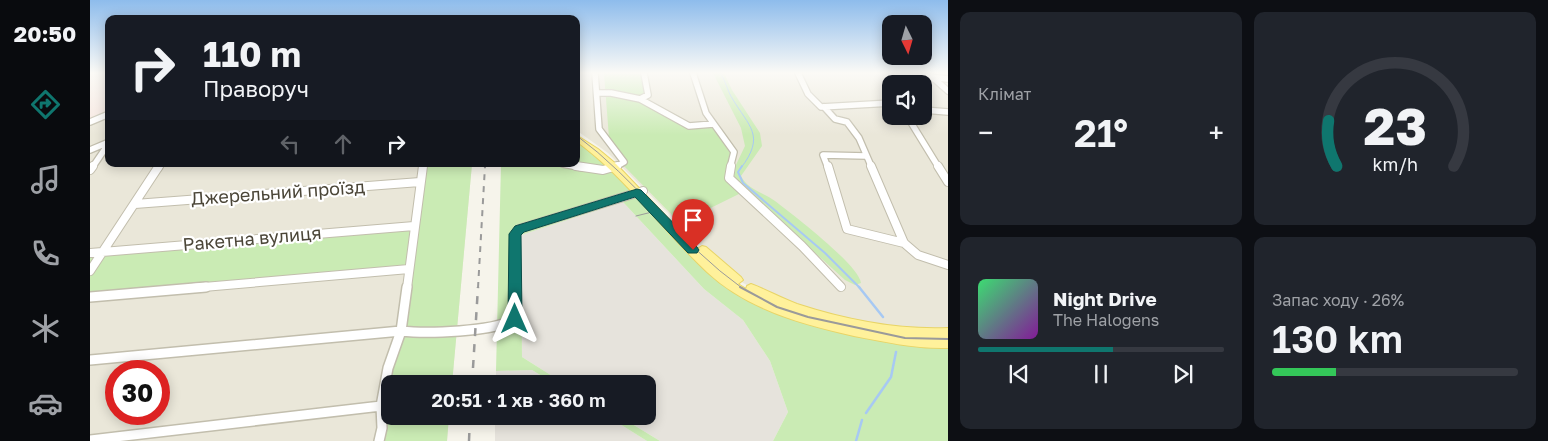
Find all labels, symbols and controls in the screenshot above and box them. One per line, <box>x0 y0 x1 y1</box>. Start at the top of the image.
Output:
north arrow <box>882 15 932 65</box>
map controls <box>882 15 932 125</box>
text: 20:50 <box>14 20 76 47</box>
text: 110 m <box>203 33 301 75</box>
icon: right <box>120 35 185 100</box>
text: Праворуч <box>203 75 309 102</box>
button: sound <box>882 75 932 125</box>
text: Клімат <box>978 84 1031 104</box>
icon: directions <box>28 87 63 122</box>
text: 23 <box>1363 94 1427 156</box>
text: 21° <box>1074 110 1128 155</box>
text: − <box>978 116 993 149</box>
text: + <box>1209 116 1224 149</box>
icon: left <box>276 130 304 158</box>
icon: ahead <box>329 130 357 158</box>
icon: right <box>382 130 410 158</box>
text: km/h <box>1372 153 1418 175</box>
icon: music <box>28 162 63 197</box>
street label: Джерельний проїзд <box>190 175 366 209</box>
pin <box>672 199 714 250</box>
icon: arrive <box>679 206 707 234</box>
street label: Ракетна вулиця <box>182 221 322 255</box>
icon: phone <box>28 236 63 271</box>
text: Night Drive <box>1053 287 1157 310</box>
text: Запас ходу · 26% <box>1272 290 1404 310</box>
position arrow <box>488 292 540 344</box>
text: The Halogens <box>1053 310 1159 330</box>
icon: climate <box>28 311 63 346</box>
text: 130 km <box>1272 316 1403 361</box>
speed limit sign: 30 <box>105 360 170 425</box>
icon: previous <box>1005 360 1033 388</box>
icon: pause <box>1087 360 1115 388</box>
icon: next <box>1169 360 1197 388</box>
icon: car <box>28 386 63 421</box>
text: 20:51 · 1 хв · 360 m <box>431 388 606 411</box>

